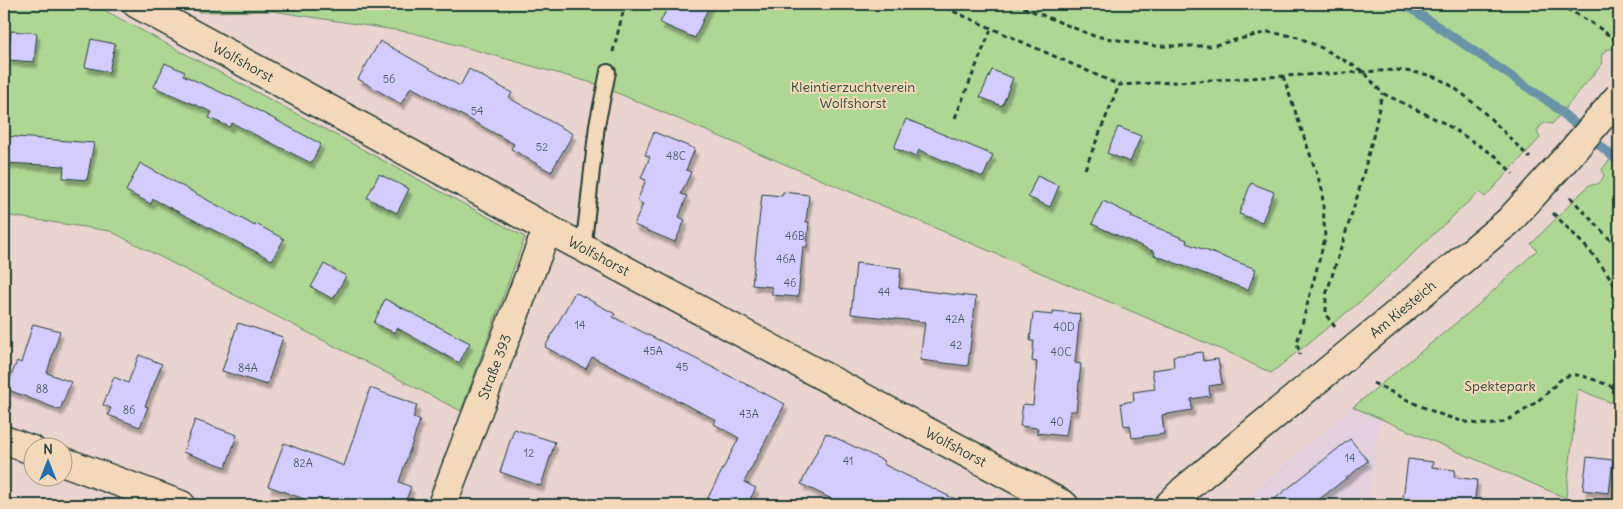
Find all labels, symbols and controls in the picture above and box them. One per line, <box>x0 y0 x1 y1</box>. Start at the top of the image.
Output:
street label: Wolfshorst <box>209 38 277 86</box>
house number: 56 <box>383 72 395 86</box>
park label: Kleintierzuchtverein Wolfshorst <box>791 78 915 112</box>
house number: 54 <box>471 104 483 118</box>
house number: 52 <box>536 140 548 154</box>
house number: 48C <box>666 149 686 163</box>
house number: 46B <box>785 229 805 243</box>
street label: Wolfshorst <box>565 232 633 280</box>
house number: 46A <box>776 252 796 266</box>
house number: 46 <box>784 276 796 290</box>
street label: Am Kiesteich <box>1366 276 1439 342</box>
house number: 44 <box>878 285 890 299</box>
house number: 42A <box>945 312 965 326</box>
house number: 14 <box>575 318 585 332</box>
house number: 40D <box>1053 320 1075 334</box>
street label: Straße 393 <box>474 332 515 402</box>
house number: 42 <box>950 338 962 352</box>
house number: 45A <box>643 344 663 358</box>
house number: 40C <box>1051 345 1071 359</box>
house number: 45 <box>676 360 688 374</box>
house number: 84A <box>238 361 258 375</box>
park label: Spektepark <box>1464 377 1536 395</box>
house number: 88 <box>36 382 48 396</box>
house number: 86 <box>123 403 135 417</box>
house number: 43A <box>739 407 759 421</box>
house number: 40 <box>1050 415 1064 429</box>
street label: Wolfshorst <box>922 423 990 471</box>
north arrow <box>22 436 72 486</box>
text: N <box>43 440 53 458</box>
house number: 12 <box>524 446 534 460</box>
house number: 14 <box>1345 451 1355 465</box>
house number: 41 <box>843 454 853 468</box>
house number: 82A <box>293 456 313 470</box>

